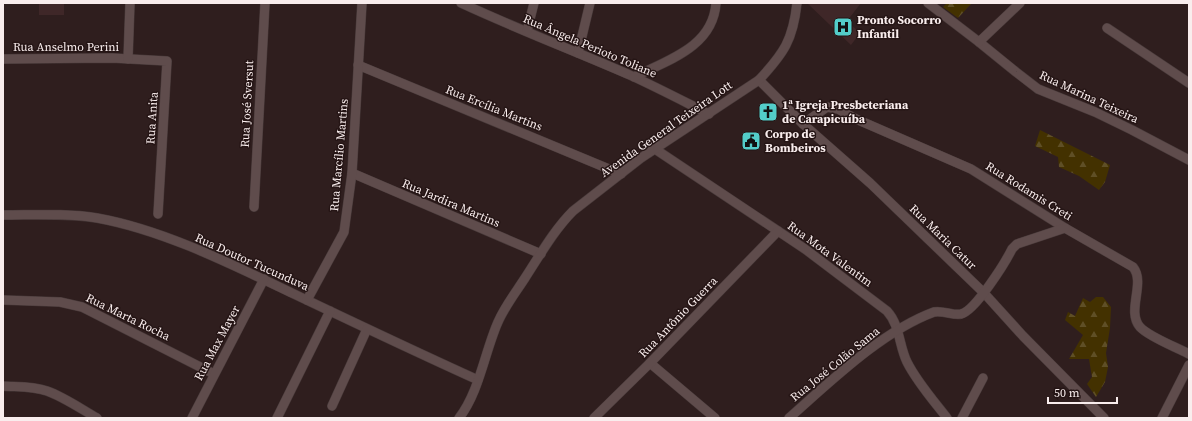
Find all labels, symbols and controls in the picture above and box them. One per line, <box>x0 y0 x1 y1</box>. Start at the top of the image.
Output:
street label: Rua Ângela Perioto Toliane <box>521 11 659 81</box>
place label: Pronto Socorro Infantil <box>857 12 942 42</box>
hospital icon: Pronto Socorro Infantil <box>832 16 854 38</box>
street label: Rua Anselmo Perini <box>13 39 120 55</box>
street label: Rua José Sversut <box>237 60 257 148</box>
street label: Rua Marina Teixeira <box>1037 67 1142 127</box>
street label: Avenida General Teixeira Lott <box>597 77 735 181</box>
street label: Rua Ercília Martins <box>443 81 545 135</box>
street label: Rua Anita <box>142 90 162 145</box>
place label: 1ª Igreja Presbeteriana de Carapicuíba <box>782 97 909 127</box>
street label: Rua Marcílio Martins <box>326 98 352 212</box>
church icon: 1ª Igreja Presbeteriana de Carapicuíba <box>757 101 779 123</box>
place label: Corpo de Bombeiros <box>765 126 826 156</box>
public building icon: Corpo de Bombeiros <box>740 130 762 152</box>
street label: Rua Rodamis Creti <box>983 158 1076 224</box>
street label: Rua Jardira Martins <box>400 175 502 231</box>
street label: Rua Maria Catur <box>906 201 980 273</box>
street label: Rua Mota Valentim <box>784 218 876 290</box>
street label: Rua Doutor Tucunduva <box>193 230 312 295</box>
street label: Rua Antônio Guerra <box>635 272 721 361</box>
street label: Rua Marta Rocha <box>83 290 173 345</box>
street label: Rua Max Mayer <box>190 303 244 383</box>
street label: Rua José Colão Sama <box>787 322 884 405</box>
scale bar <box>1048 379 1117 405</box>
text: 50 m <box>1054 385 1080 401</box>

